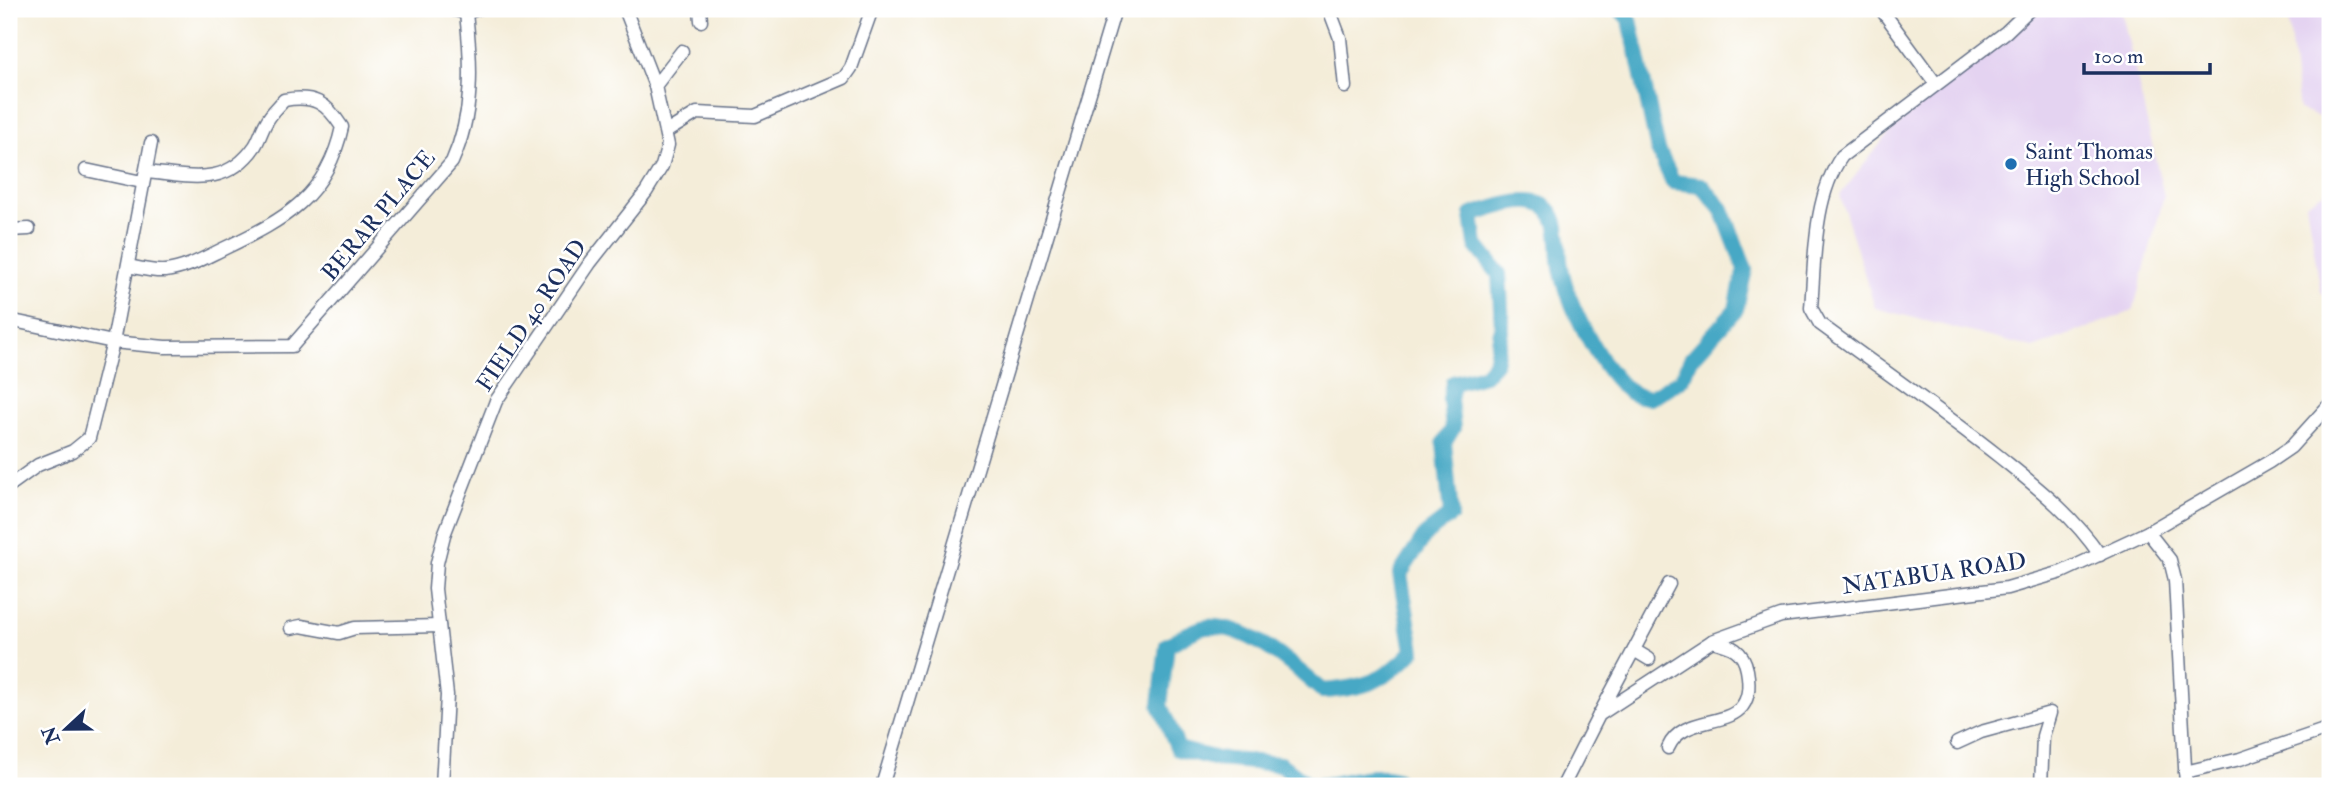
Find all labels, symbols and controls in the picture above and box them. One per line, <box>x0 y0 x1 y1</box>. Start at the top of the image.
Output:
scale bar <box>2084 32 2210 76</box>
text: 100 m <box>2094 43 2144 70</box>
place label: Saint Thomas High School <box>2025 137 2153 192</box>
street label: BERAR PLACE <box>315 144 442 287</box>
marker: Saint Thomas High School <box>2003 156 2019 172</box>
street label: FIELD 40 ROAD <box>470 234 593 397</box>
street label: NATABUA ROAD <box>1840 546 2028 601</box>
north arrow <box>32 694 102 764</box>
text: N <box>36 722 66 748</box>

